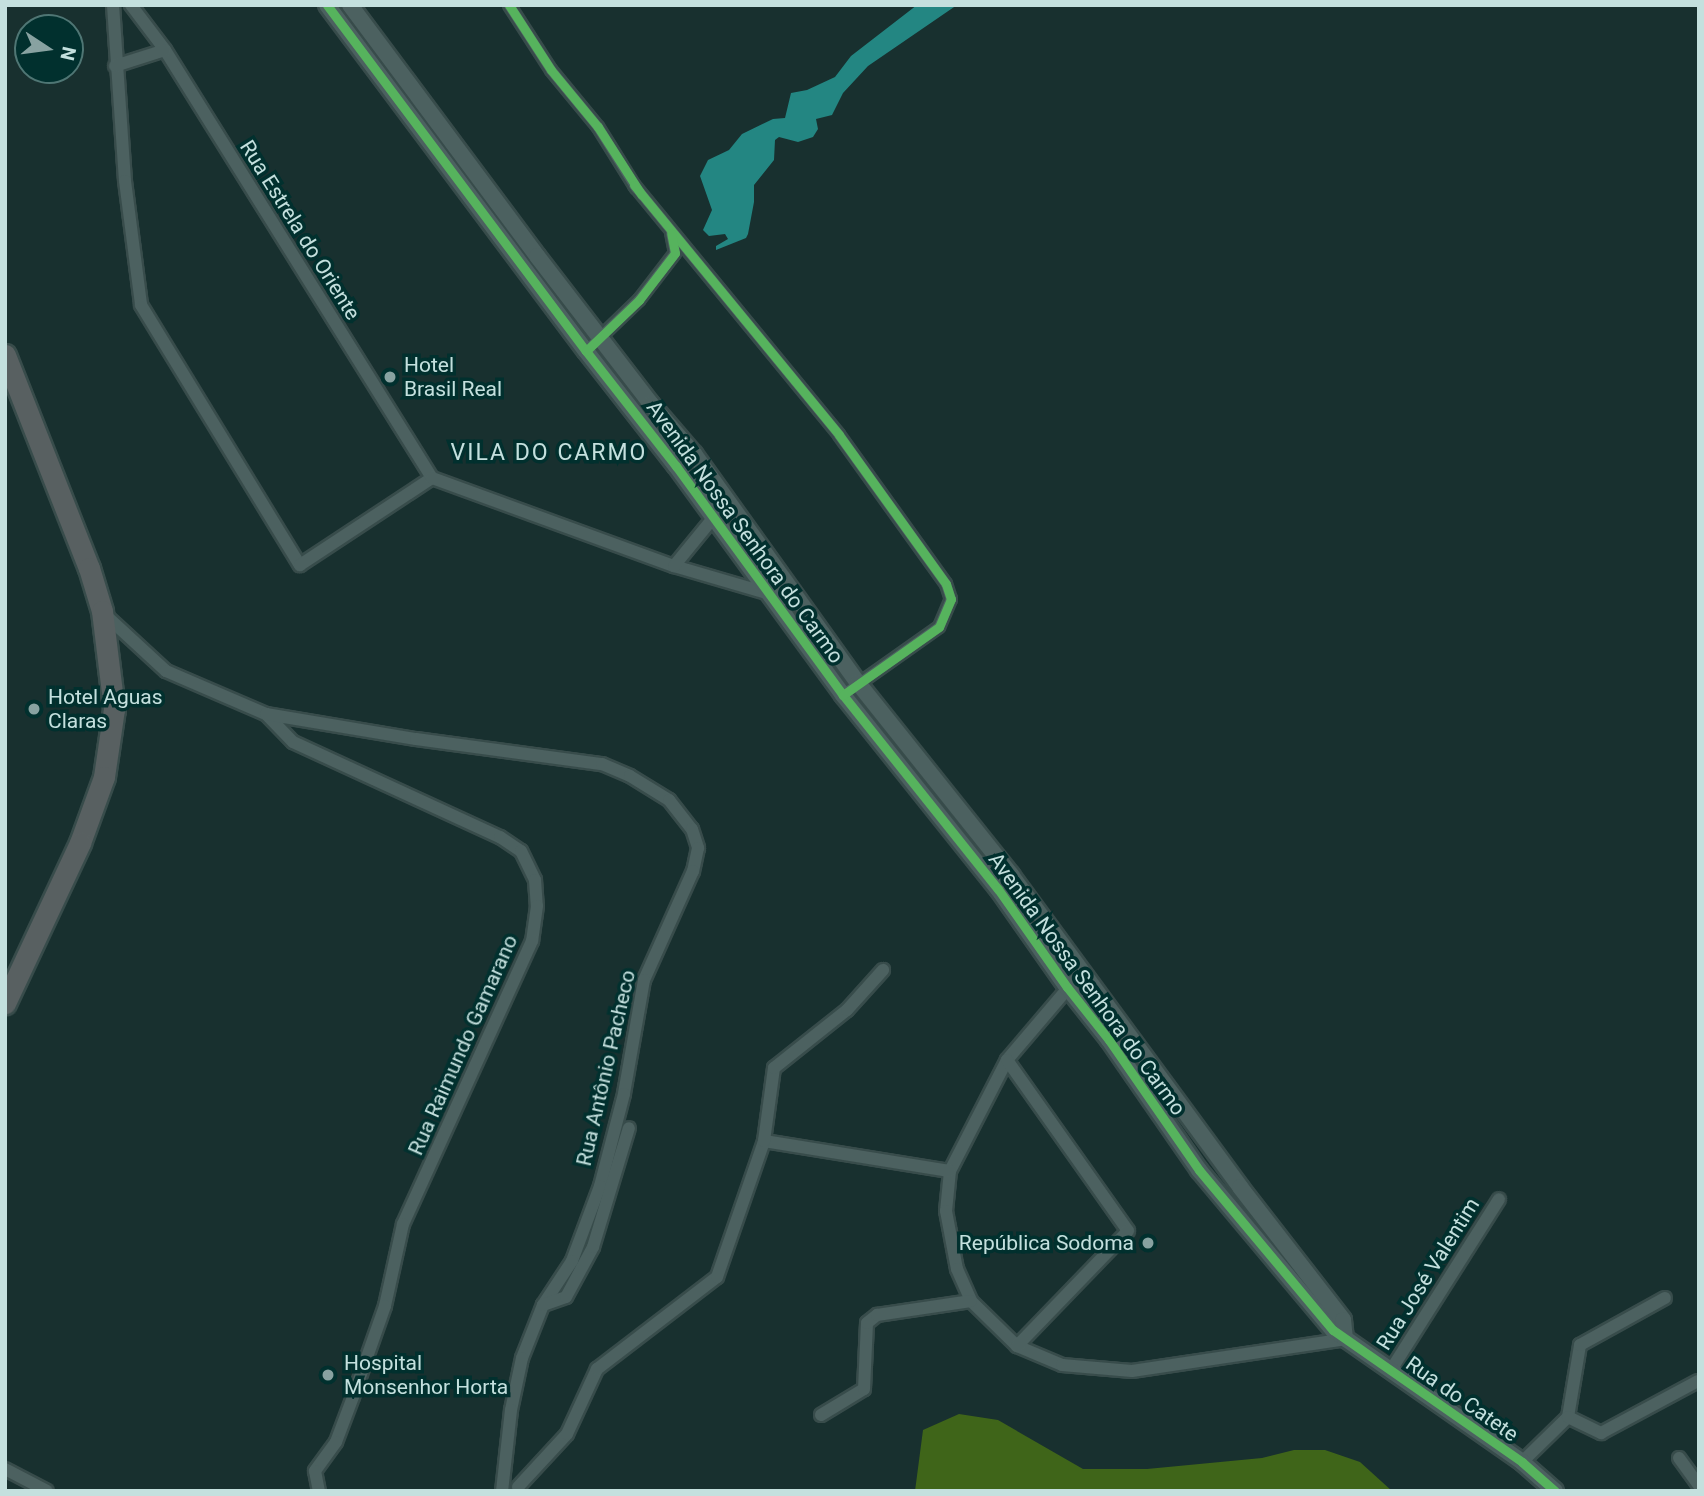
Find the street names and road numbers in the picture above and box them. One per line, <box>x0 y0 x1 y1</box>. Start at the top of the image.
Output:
street label: Rua Estrela do Oriente <box>234 136 366 324</box>
street label: Avenida Nossa Senhora do Carmo <box>641 396 849 668</box>
street label: Avenida Nossa Senhora do Carmo <box>983 848 1191 1120</box>
street label: Rua Raimundo Gamarano <box>403 931 523 1159</box>
street label: Rua Antônio Pacheco <box>571 968 641 1168</box>
street label: Rua José Valentim <box>1371 1193 1485 1355</box>
street label: Rua do Catete <box>1401 1351 1523 1447</box>

